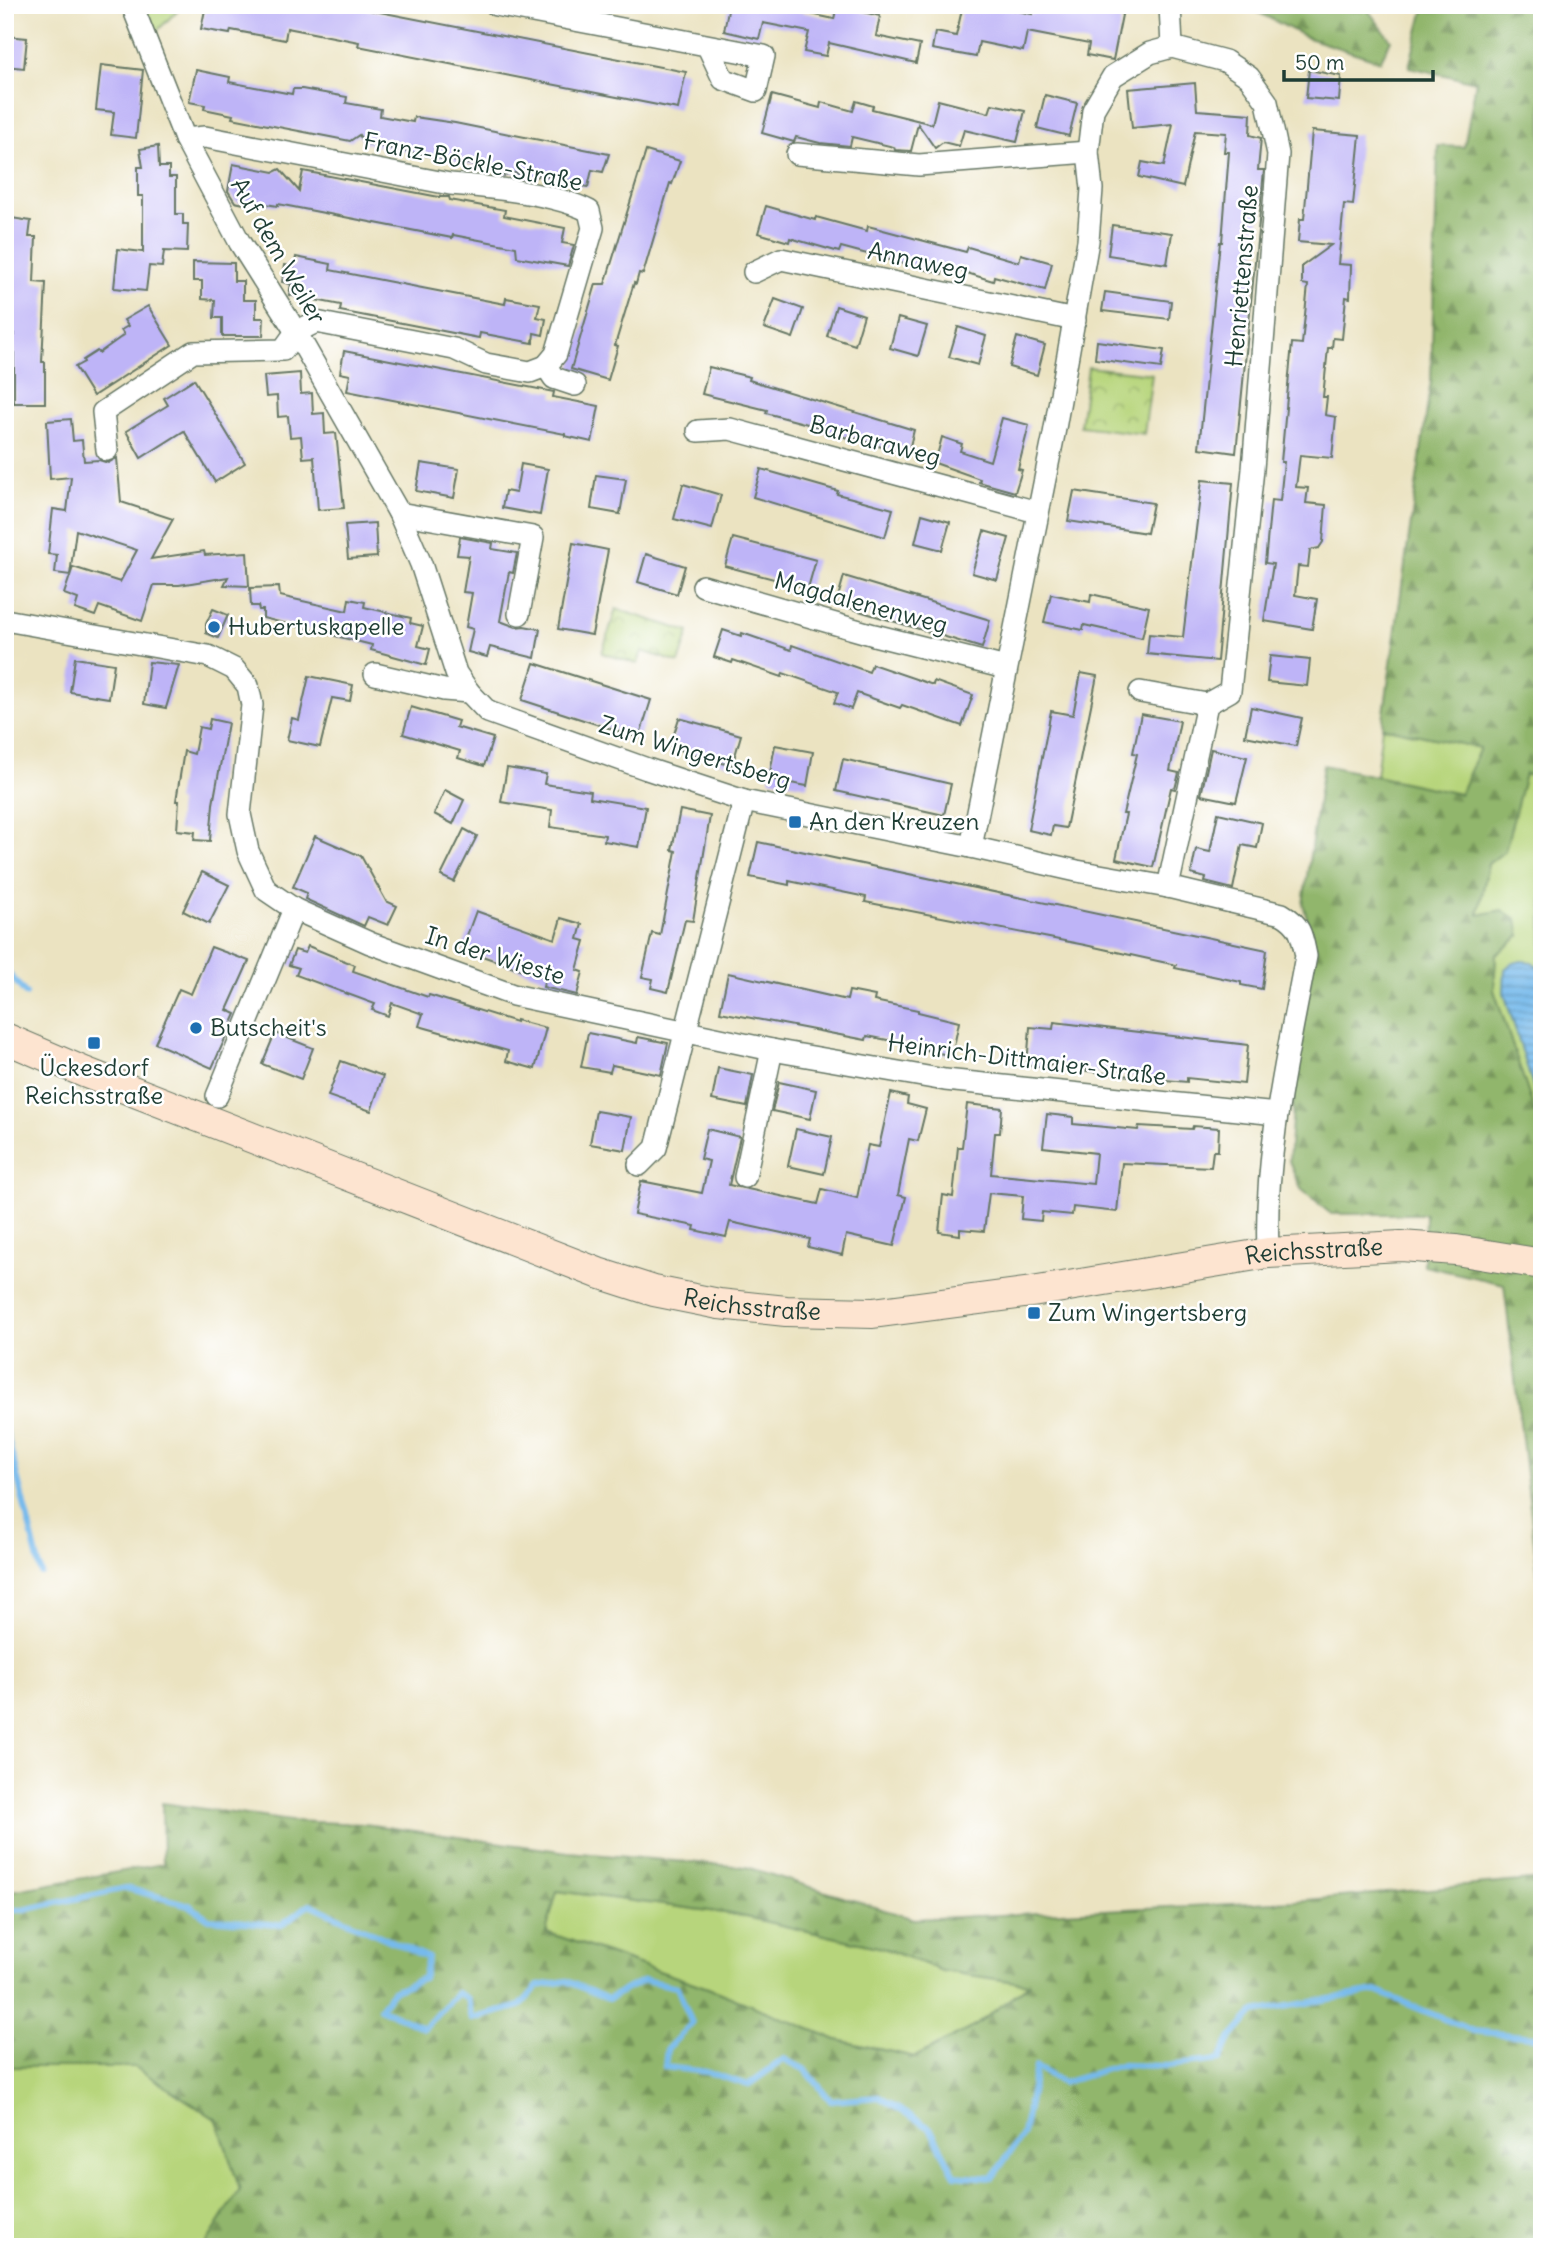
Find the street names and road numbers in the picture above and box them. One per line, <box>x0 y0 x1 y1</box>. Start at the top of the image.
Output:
street label: Franz-Böckle-Straße <box>361 125 585 197</box>
street label: Auf dem Weiler <box>225 172 333 329</box>
street label: Henriettenstraße <box>1218 183 1264 368</box>
street label: Annaweg <box>865 235 971 285</box>
street label: Barbaraweg <box>806 408 944 472</box>
street label: Magdalenenweg <box>771 564 951 640</box>
street label: Zum Wingertsberg <box>596 709 795 796</box>
street label: In der Wieste <box>422 920 569 990</box>
street label: Heinrich-Dittmaier-Straße <box>886 1027 1168 1091</box>
street label: Reichsstraße <box>1243 1231 1384 1271</box>
street label: Reichsstraße <box>681 1281 821 1326</box>

